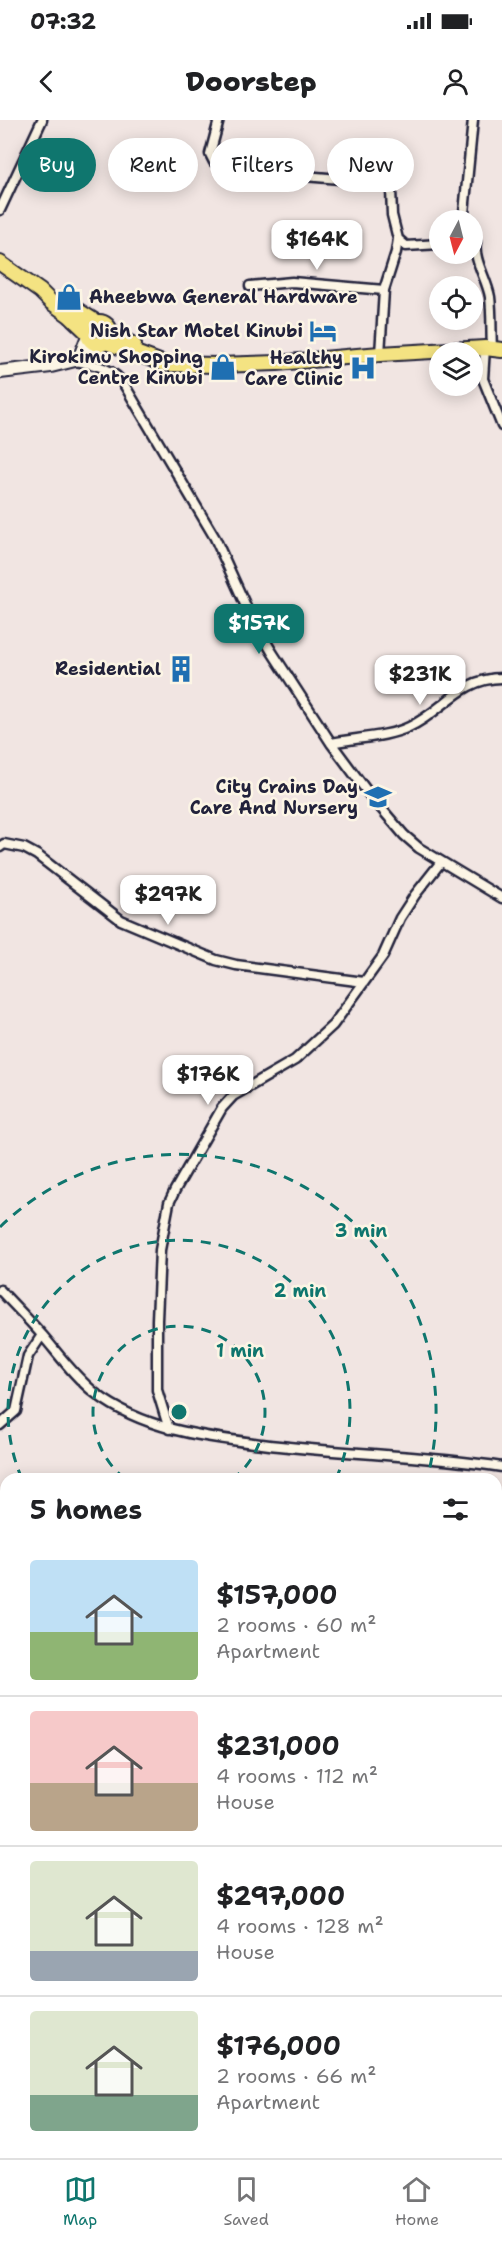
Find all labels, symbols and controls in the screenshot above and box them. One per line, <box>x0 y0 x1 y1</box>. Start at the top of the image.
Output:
text: 07:32 <box>30 7 96 36</box>
text: Doorstep <box>186 63 316 100</box>
icon: back <box>30 65 63 98</box>
icon: person <box>439 65 472 98</box>
chip: Buy <box>18 138 96 192</box>
chip: Rent <box>108 138 198 192</box>
chip: Filters <box>210 138 315 192</box>
chip: New <box>327 138 414 192</box>
north arrow <box>429 210 483 264</box>
map controls <box>429 210 483 396</box>
pin: $164K <box>275 220 359 271</box>
text: $164K <box>285 226 349 252</box>
button: locate <box>429 276 483 330</box>
shop icon: Aheebwa General Hardware <box>54 282 84 312</box>
place label: Aheebwa General Hardware <box>89 285 358 309</box>
hotel icon: Nish Star Motel Kinubi <box>308 316 338 346</box>
place label: Nish Star Motel Kinubi <box>90 319 303 343</box>
button: layers <box>429 342 483 396</box>
place label: Kirokimu Shopping Centre Kinubi <box>29 345 203 390</box>
place label: Healthy Care Clinic <box>245 346 343 391</box>
shop icon: Kirokimu Shopping Centre Kinubi <box>208 352 238 382</box>
hospital icon: Healthy Care Clinic <box>348 353 378 383</box>
pin: $157K <box>217 604 301 655</box>
text: $157K <box>228 610 290 636</box>
building icon: Residential <box>166 654 196 684</box>
pin: $231K <box>378 655 462 706</box>
place label: Residential <box>55 657 161 681</box>
text: $231K <box>389 661 451 687</box>
place label: City Crains Day Care And Nursery <box>190 775 358 820</box>
school or university icon: City Crains Day Care And Nursery <box>363 782 393 812</box>
pin: $297K <box>126 875 210 926</box>
text: $297K <box>134 881 202 907</box>
pin: $176K <box>166 1055 250 1106</box>
text: $176K <box>176 1061 240 1087</box>
text: 3 min <box>335 1219 387 1243</box>
text: 2 min <box>274 1279 326 1303</box>
text: 1 min <box>216 1339 264 1363</box>
centre of rings <box>169 1402 189 1422</box>
text: 5 homes <box>30 1492 142 1527</box>
icon: filters <box>439 1493 472 1526</box>
text: $157,000 <box>216 1577 338 1612</box>
icon: home <box>78 1584 150 1656</box>
text: 2 rooms · 60 m² <box>216 1612 376 1638</box>
text: Apartment <box>216 1638 320 1664</box>
text: $231,000 <box>216 1728 340 1763</box>
icon: home <box>78 1735 150 1807</box>
text: 4 rooms · 112 m² <box>216 1763 378 1789</box>
text: House <box>216 1789 275 1815</box>
text: $297,000 <box>216 1878 345 1913</box>
icon: home <box>78 1885 150 1957</box>
text: 4 rooms · 128 m² <box>216 1913 384 1939</box>
text: House <box>216 1939 275 1965</box>
text: $176,000 <box>216 2028 341 2063</box>
icon: home <box>78 2035 150 2107</box>
text: 2 rooms · 66 m² <box>216 2063 377 2089</box>
text: Apartment <box>216 2089 320 2115</box>
tab: Map <box>63 2173 97 2230</box>
tab: Saved <box>223 2173 269 2230</box>
tab: Home <box>395 2173 439 2230</box>

